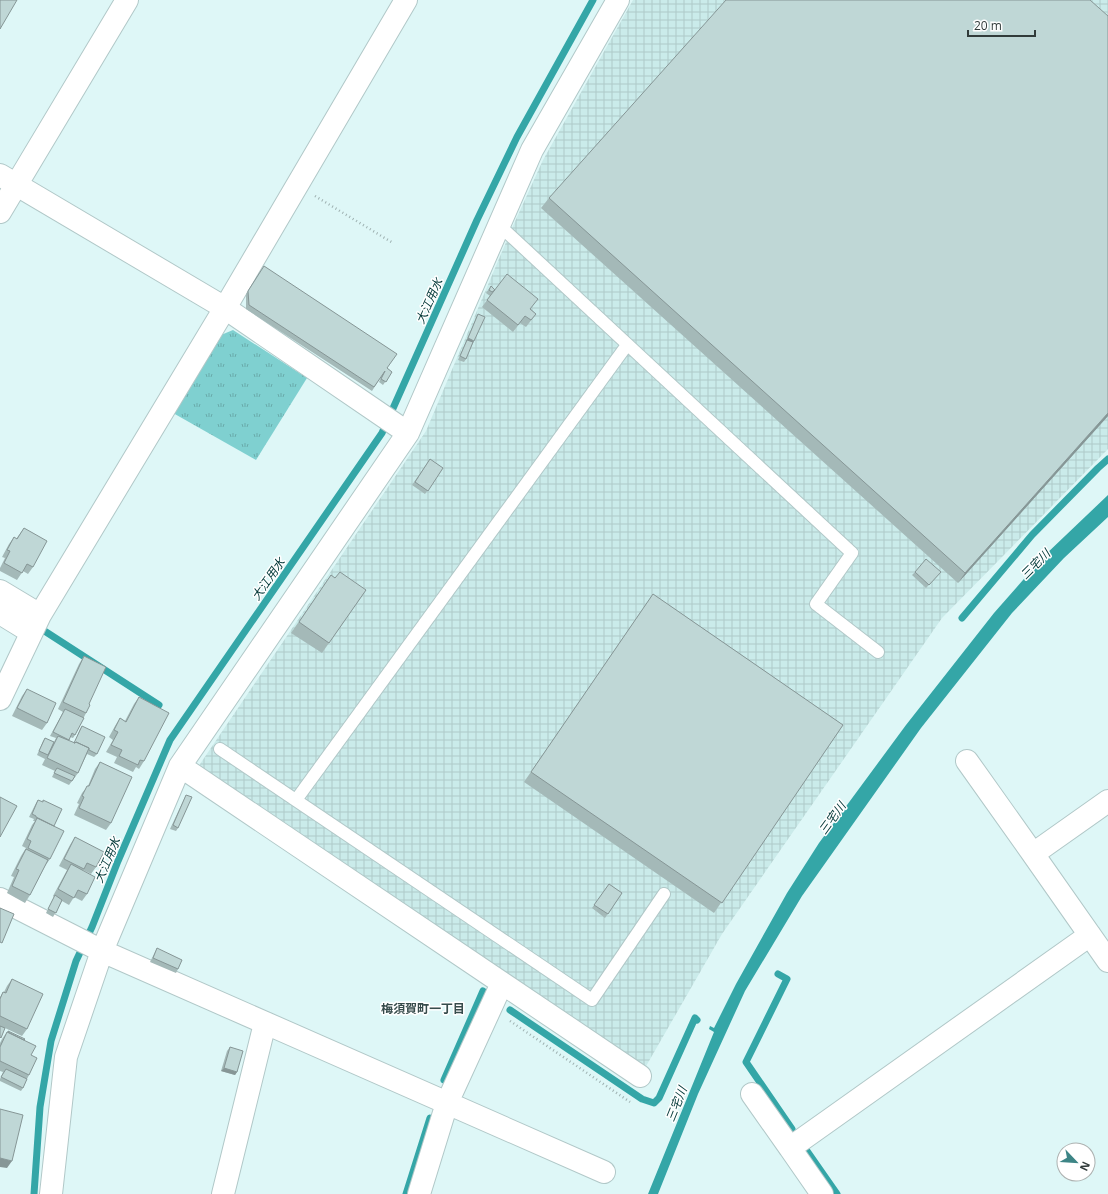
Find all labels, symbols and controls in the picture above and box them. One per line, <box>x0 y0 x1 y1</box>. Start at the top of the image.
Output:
scale bar <box>968 12 1035 38</box>
text: 20 m <box>974 17 1002 34</box>
water label: 大江用水 <box>411 274 447 326</box>
water label: 三宅川 <box>1016 544 1055 583</box>
water label: 大江用水 <box>247 553 290 604</box>
water label: 三宅川 <box>815 797 851 838</box>
water label: 大江用水 <box>90 833 125 885</box>
district label: 梅須賀町一丁目 <box>381 1000 465 1017</box>
water label: 三宅川 <box>661 1082 691 1124</box>
north arrow <box>1056 1142 1096 1182</box>
text: N <box>1077 1159 1094 1174</box>

